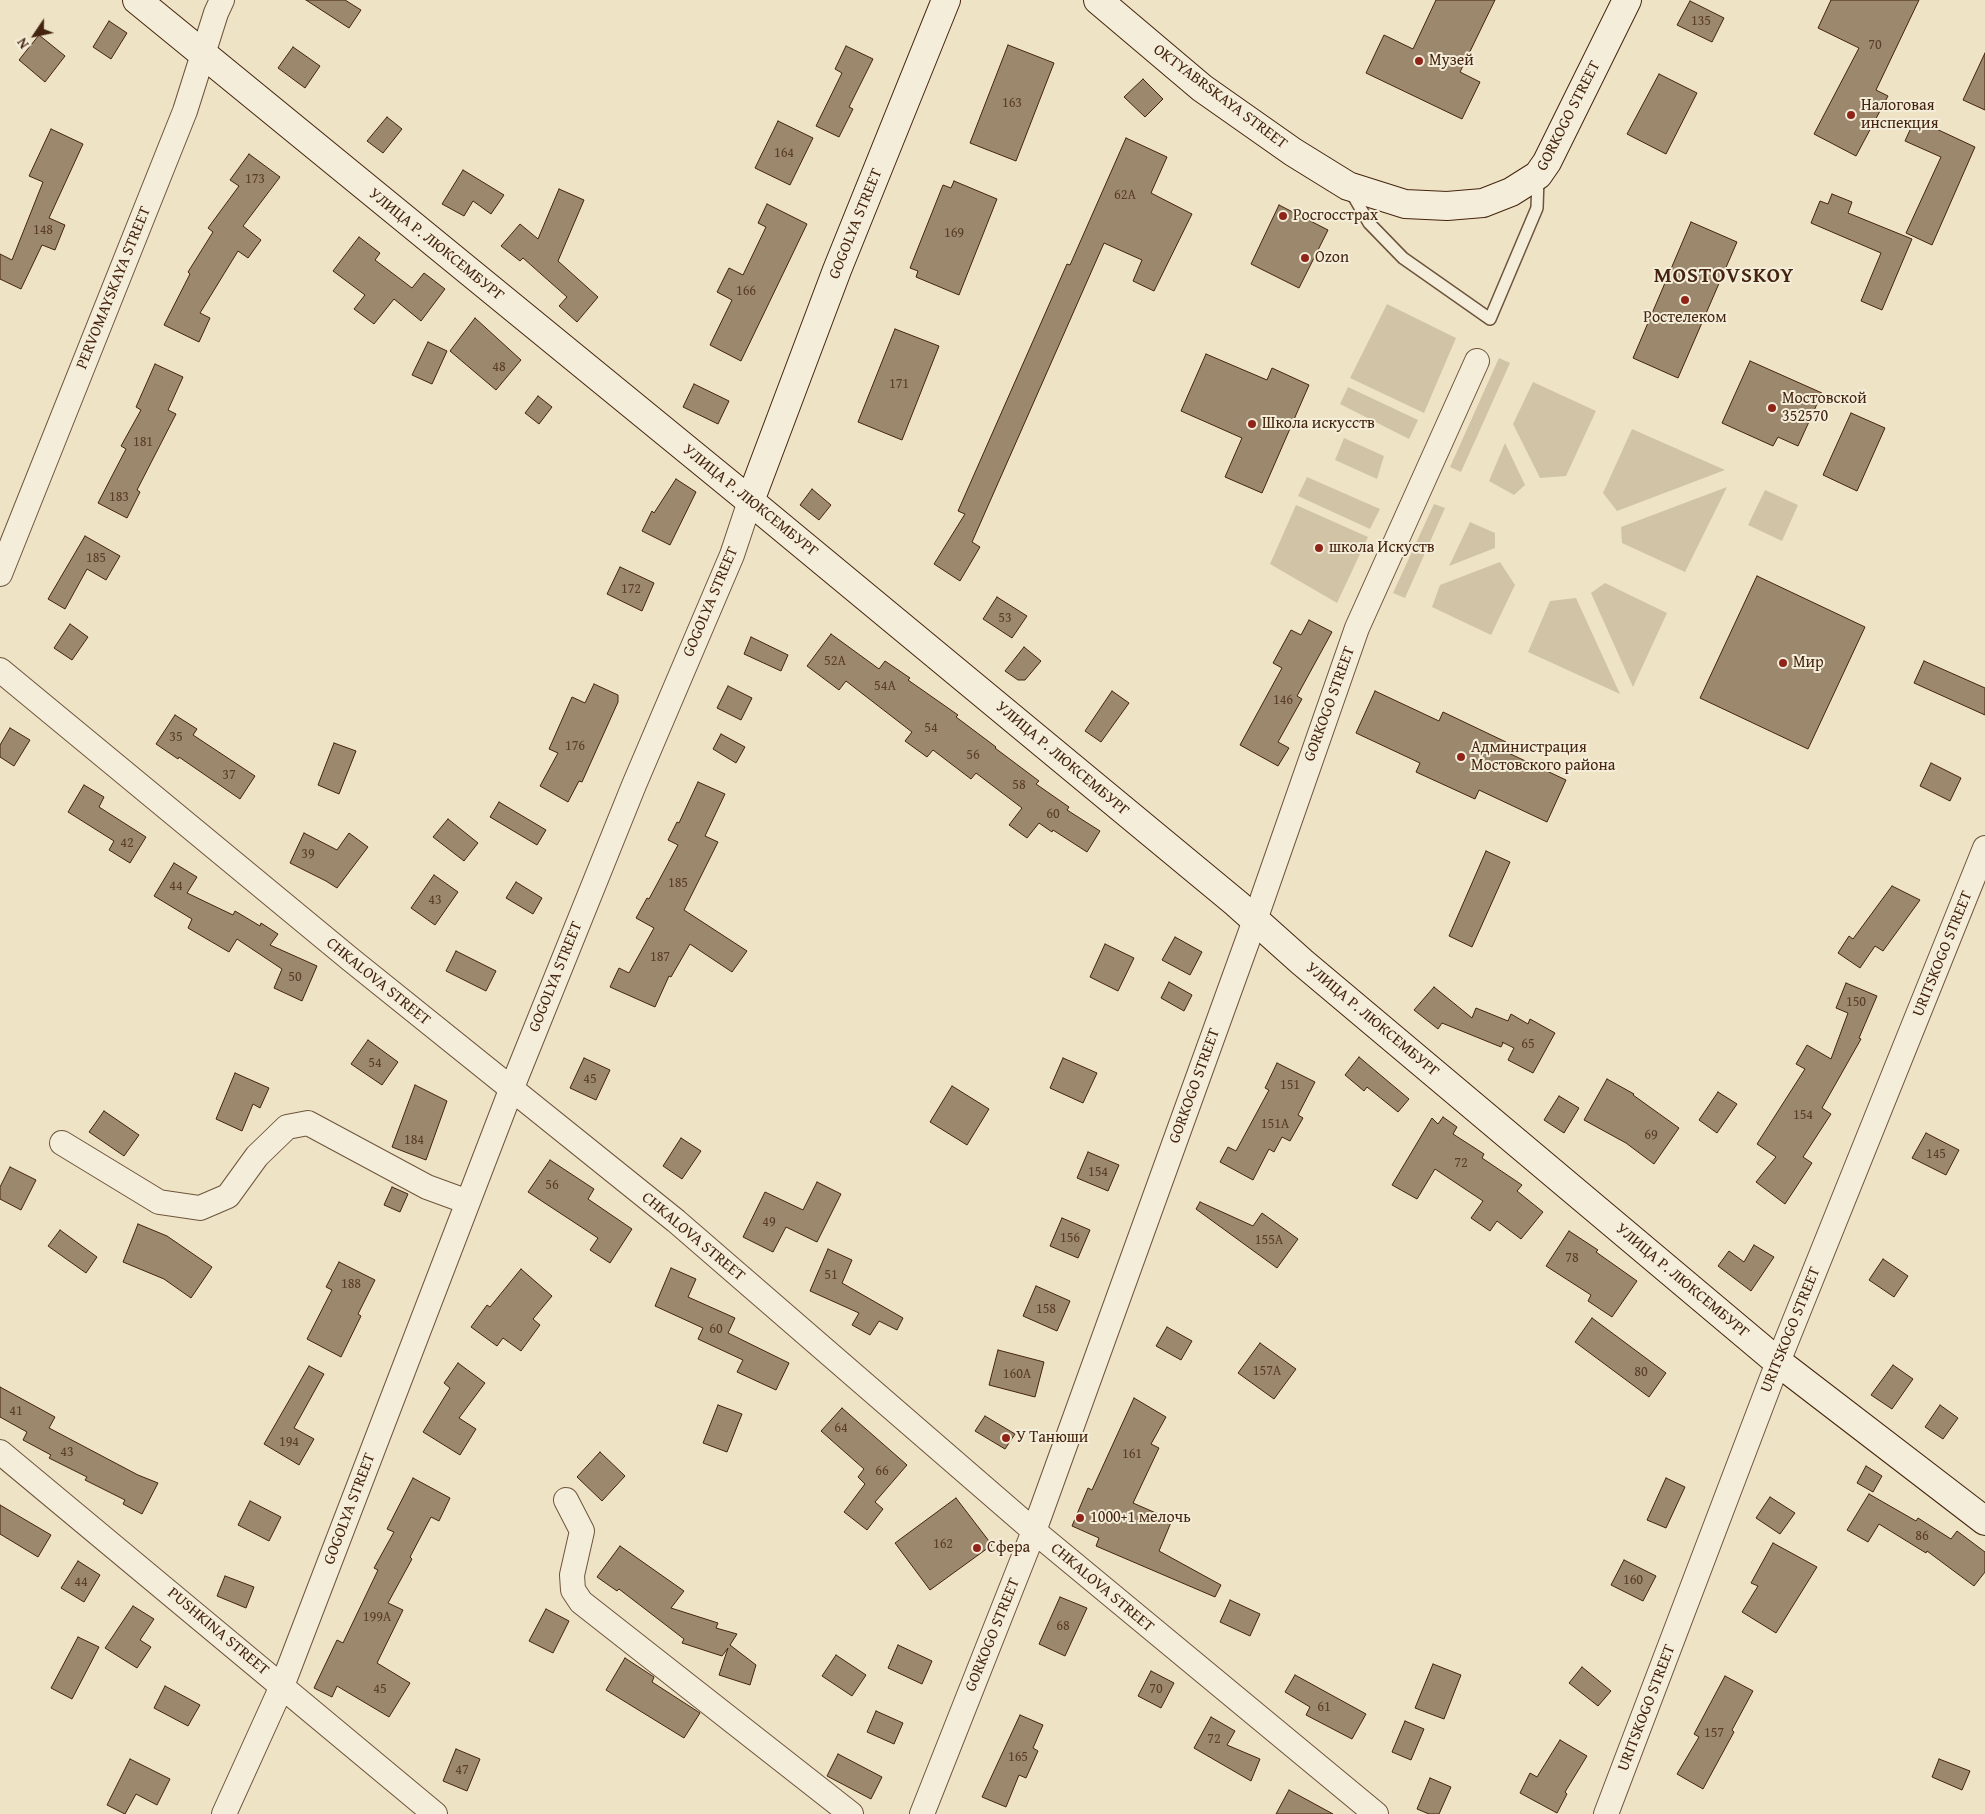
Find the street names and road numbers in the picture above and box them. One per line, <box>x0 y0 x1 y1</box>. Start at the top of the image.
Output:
street label: OKTYABRSKAYA STREET <box>1149 40 1291 154</box>
street label: GORKOGO STREET <box>1533 58 1605 174</box>
street label: GOGOLYA STREET <box>825 166 887 282</box>
street label: УЛИЦА Р. ЛЮКСЕМБУРГ <box>365 185 507 305</box>
street label: PERVOMAYSKAYA STREET <box>73 204 155 372</box>
street label: УЛИЦА Р. ЛЮКСЕМБУРГ <box>679 441 821 561</box>
street label: GOGOLYA STREET <box>679 544 743 660</box>
street label: GORKOGO STREET <box>1300 644 1360 764</box>
street label: УЛИЦА Р. ЛЮКСЕМБУРГ <box>991 698 1133 820</box>
street label: URITSKOGO STREET <box>1909 888 1977 1020</box>
street label: GOGOLYA STREET <box>525 919 587 1035</box>
street label: CHKALOVA STREET <box>322 934 434 1030</box>
street label: УЛИЦА Р. ЛЮКСЕМБУРГ <box>1301 959 1443 1081</box>
street label: GORKOGO STREET <box>1165 1026 1225 1146</box>
street label: CHKALOVA STREET <box>637 1188 749 1286</box>
street label: УЛИЦА Р. ЛЮКСЕМБУРГ <box>1611 1220 1753 1342</box>
street label: URITSKOGO STREET <box>1757 1264 1825 1396</box>
street label: GOGOLYA STREET <box>320 1451 380 1567</box>
street label: CHKALOVA STREET <box>1046 1539 1158 1637</box>
street label: GORKOGO STREET <box>961 1575 1025 1695</box>
street label: PUSHKINA STREET <box>163 1584 273 1680</box>
street label: URITSKOGO STREET <box>1614 1642 1680 1774</box>

